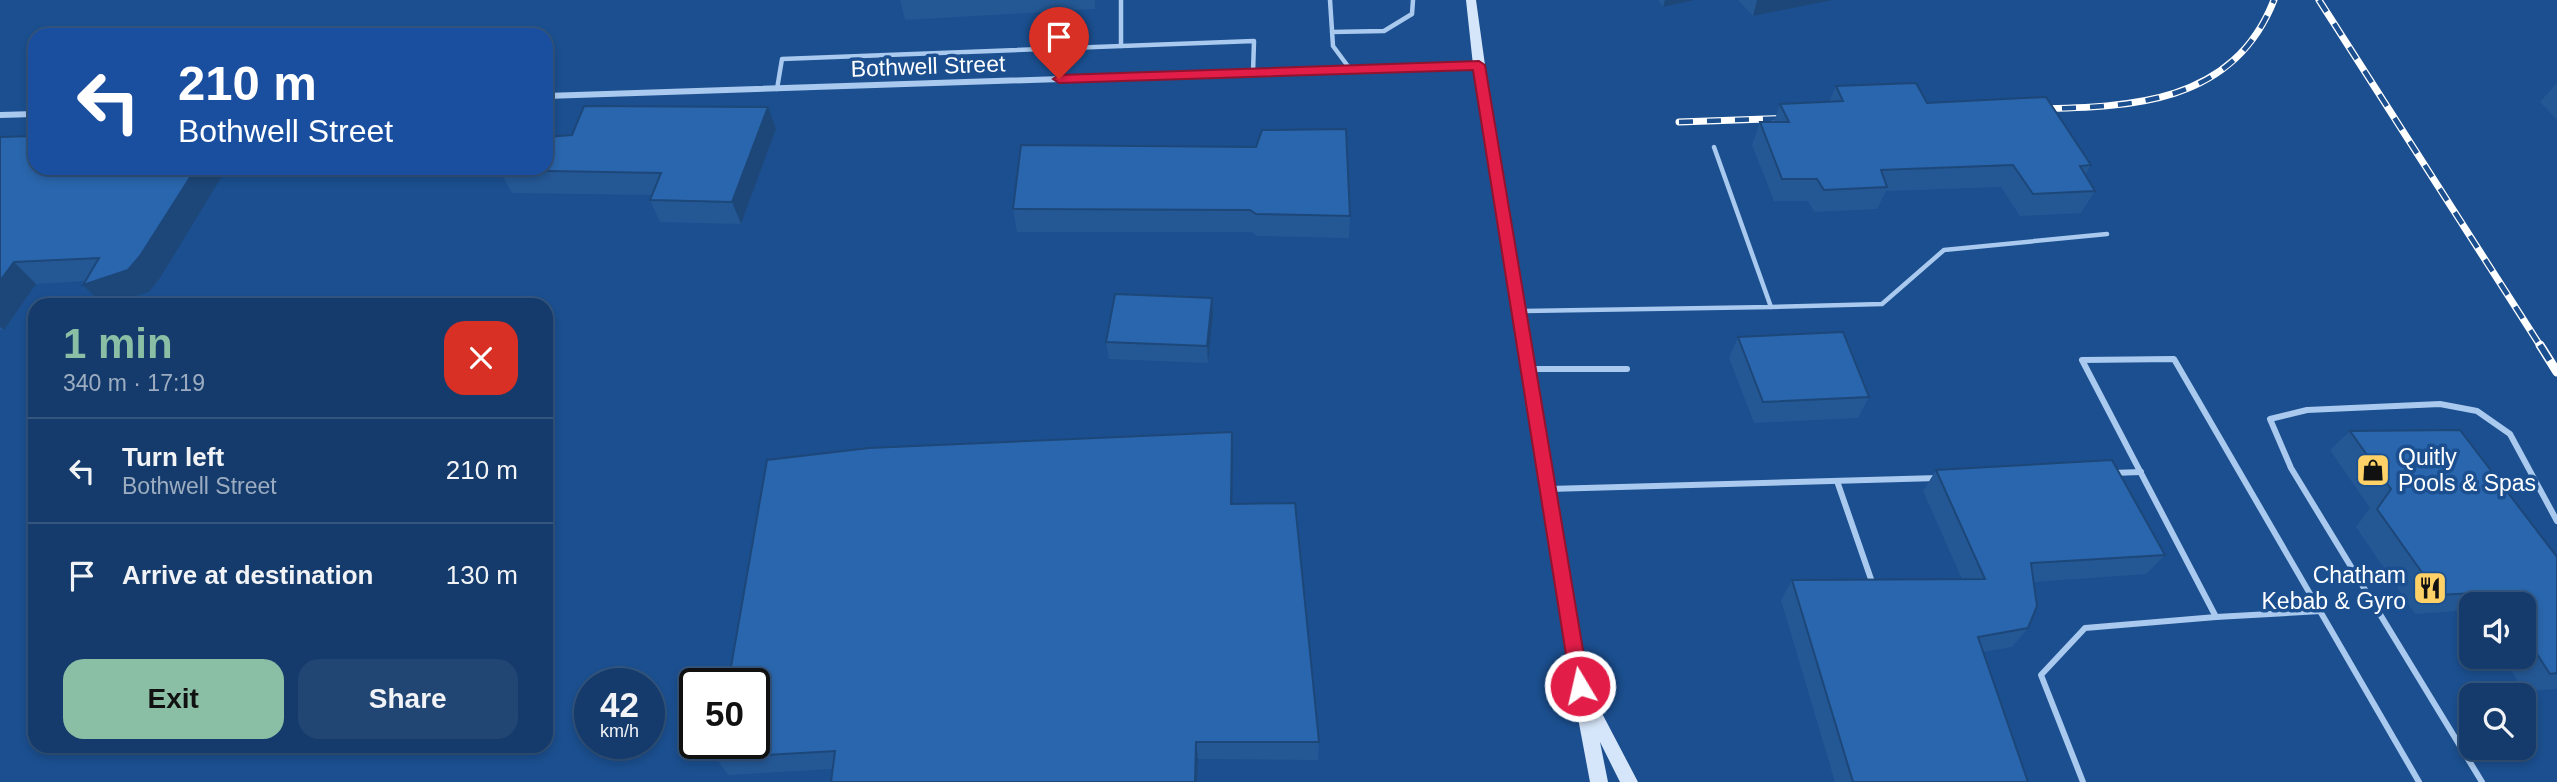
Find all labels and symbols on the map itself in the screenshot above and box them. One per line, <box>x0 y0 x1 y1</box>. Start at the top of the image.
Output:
pin <box>1029 7 1089 79</box>
street label: Bothwell Street <box>850 50 1006 82</box>
place label: Quitly Pools & Spas <box>2398 444 2536 496</box>
shop icon: Quitly Pools & Spas <box>2354 451 2392 489</box>
place label: Chatham Kebab & Gyro <box>2262 562 2406 614</box>
restaurant icon: Chatham Kebab & Gyro <box>2411 569 2449 607</box>
position arrow <box>1543 649 1617 723</box>
speed limit sign: 50 <box>679 668 770 759</box>

